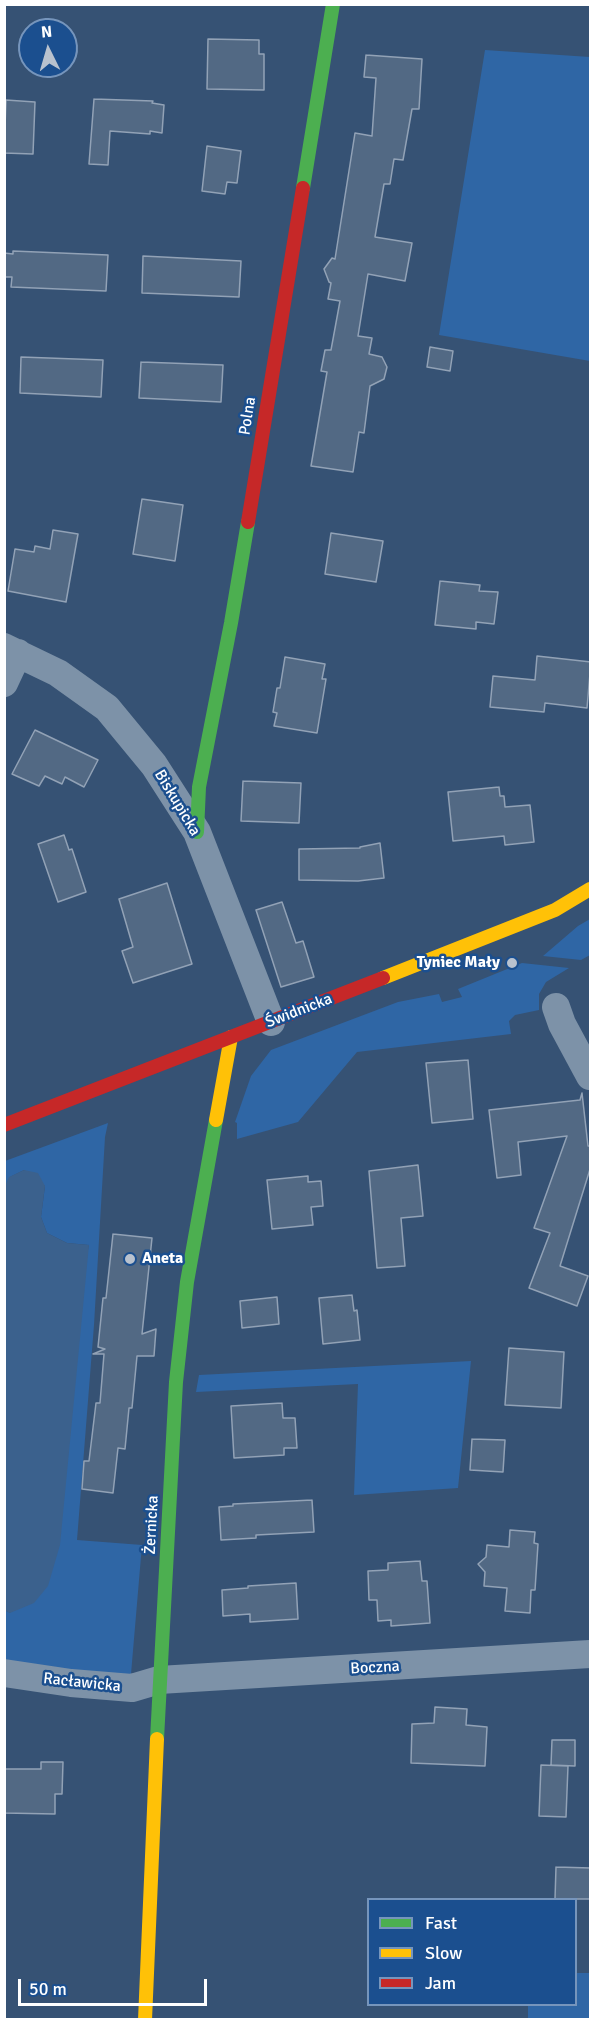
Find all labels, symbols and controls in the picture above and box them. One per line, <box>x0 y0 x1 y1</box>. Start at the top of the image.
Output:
north arrow <box>18 18 78 78</box>
text: N <box>40 22 53 43</box>
street label: Polna <box>236 395 260 437</box>
street label: Biskupicka <box>150 766 204 840</box>
place label: Tyniec Mały <box>417 953 500 973</box>
marker: Tyniec Mały <box>505 956 519 970</box>
street label: Świdnicka <box>263 990 335 1032</box>
place label: Aneta <box>142 1249 183 1269</box>
marker: Aneta <box>123 1252 137 1266</box>
street label: Żernicka <box>141 1495 163 1555</box>
street label: Boczna <box>350 1657 400 1679</box>
street label: Racławicka <box>42 1669 122 1697</box>
legend <box>367 1898 577 2006</box>
text: Fast <box>425 1912 457 1934</box>
text: Slow <box>425 1942 462 1964</box>
scale bar <box>21 1967 210 2005</box>
text: Jam <box>425 1972 456 1994</box>
text: 50 m <box>29 1978 67 2000</box>

